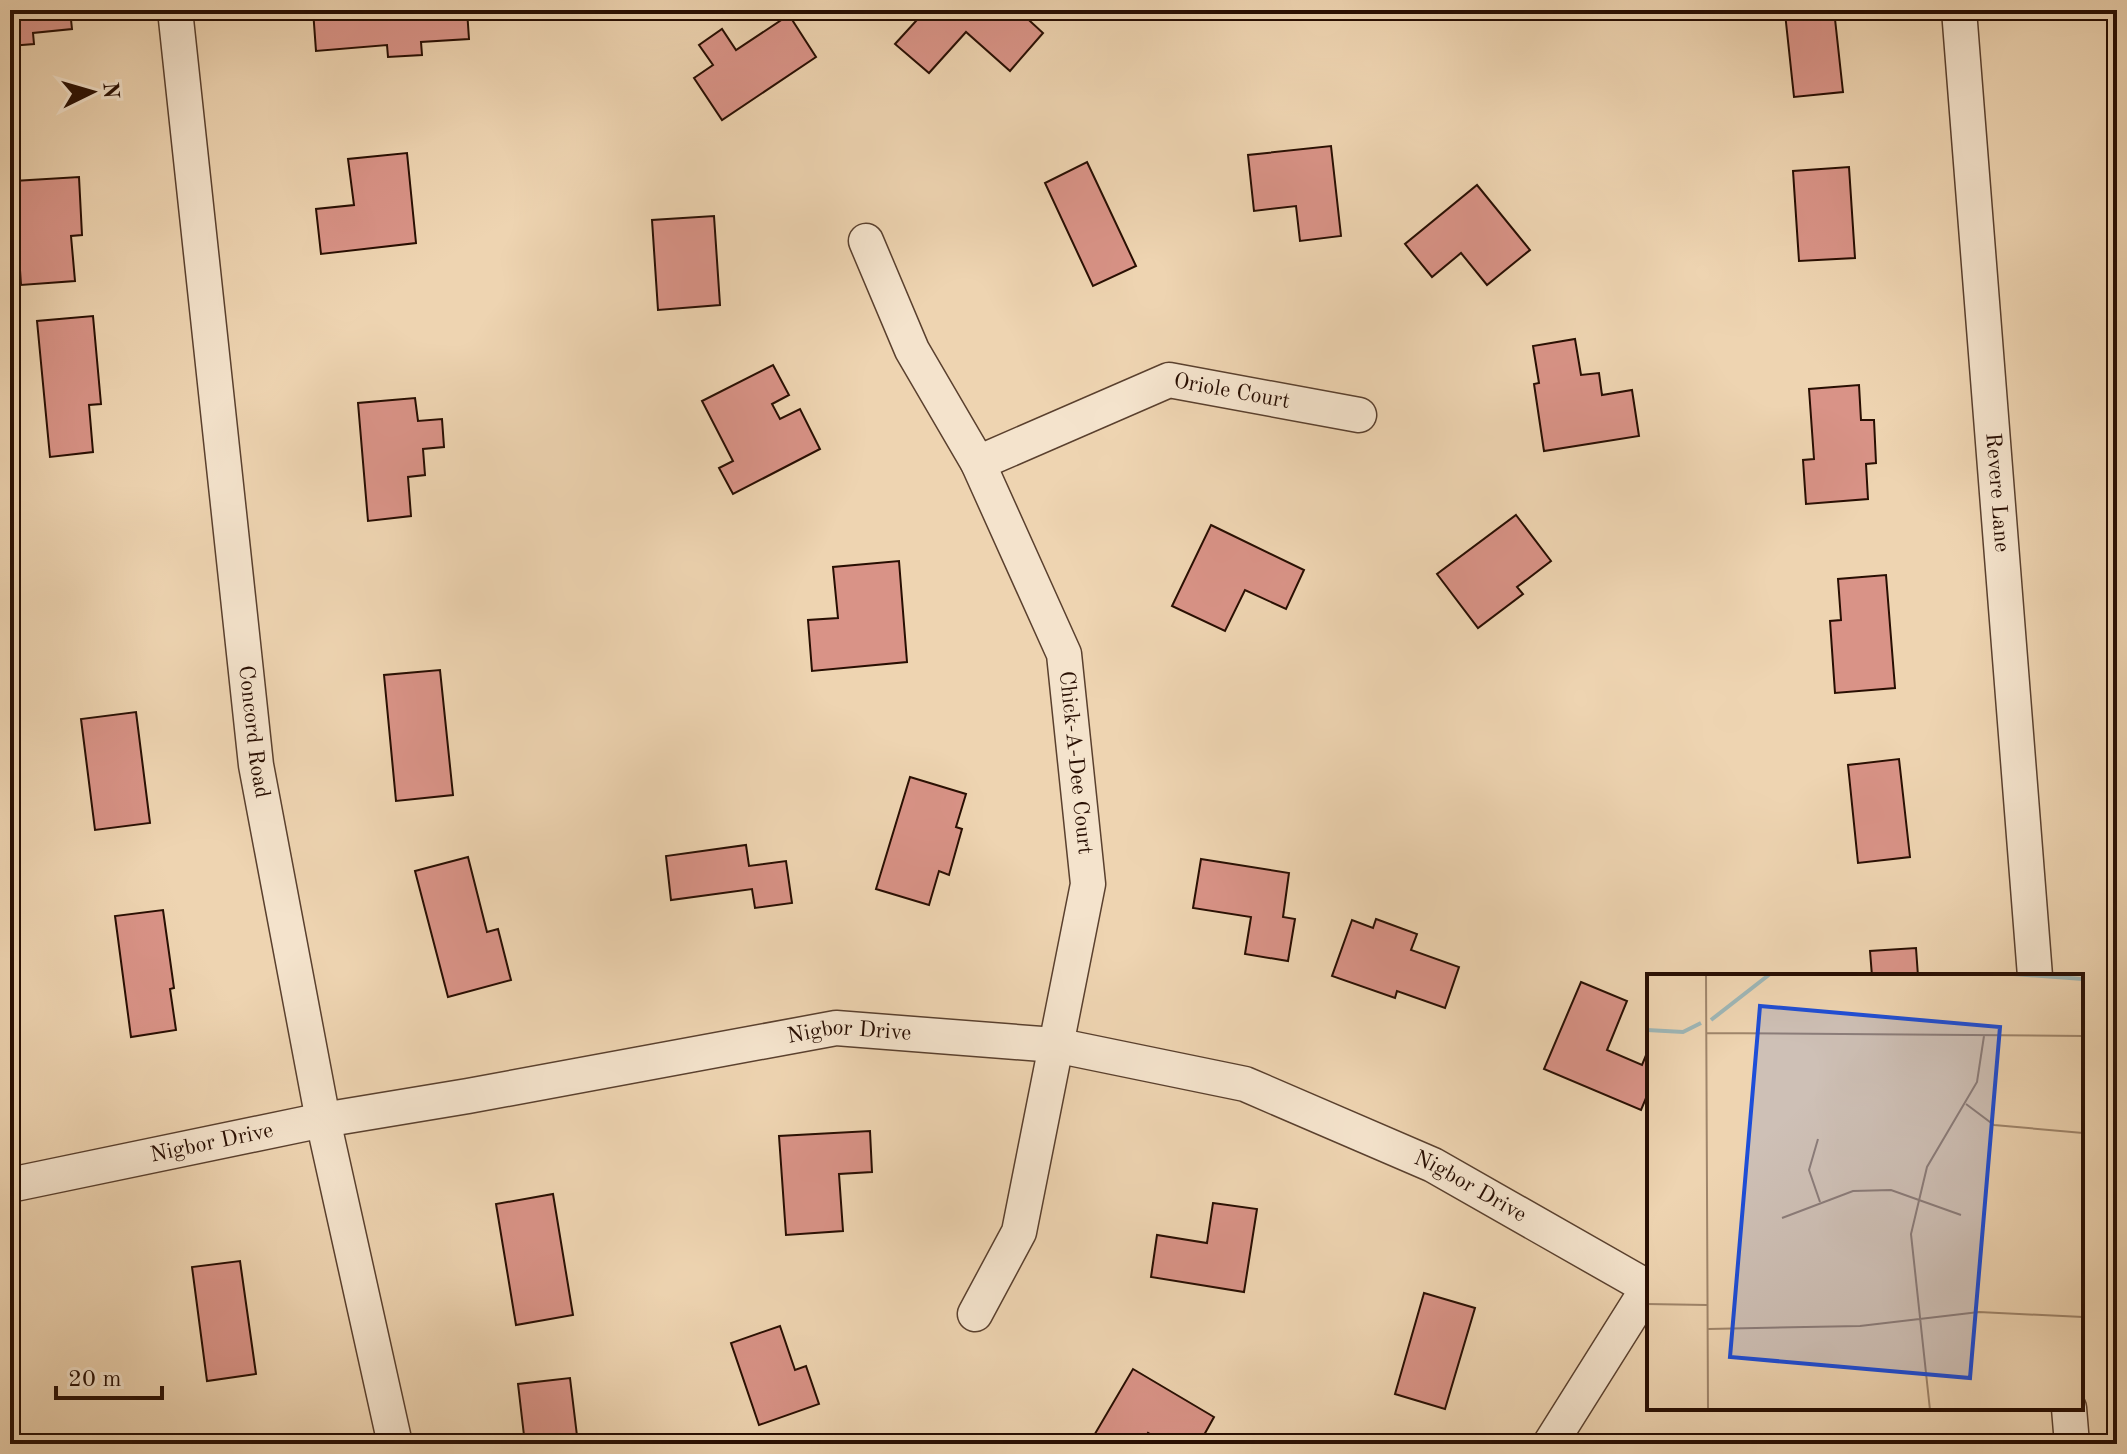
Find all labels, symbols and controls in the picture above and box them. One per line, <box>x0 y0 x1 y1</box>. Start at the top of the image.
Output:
north arrow <box>52 52 132 132</box>
text: N <box>98 81 122 100</box>
street label: Oriole Court <box>1172 370 1292 413</box>
street label: Revere Lane <box>1981 432 2013 553</box>
street label: Concord Road <box>234 664 273 800</box>
street label: Chick-A-Dee Court <box>1055 670 1096 856</box>
inset map <box>1647 974 2083 1410</box>
street label: Nigbor Drive <box>785 1017 912 1048</box>
street label: Nigbor Drive <box>148 1120 275 1167</box>
street label: Nigbor Drive <box>1411 1147 1530 1227</box>
scale bar <box>56 1350 162 1400</box>
text: 20 m <box>68 1368 122 1392</box>

